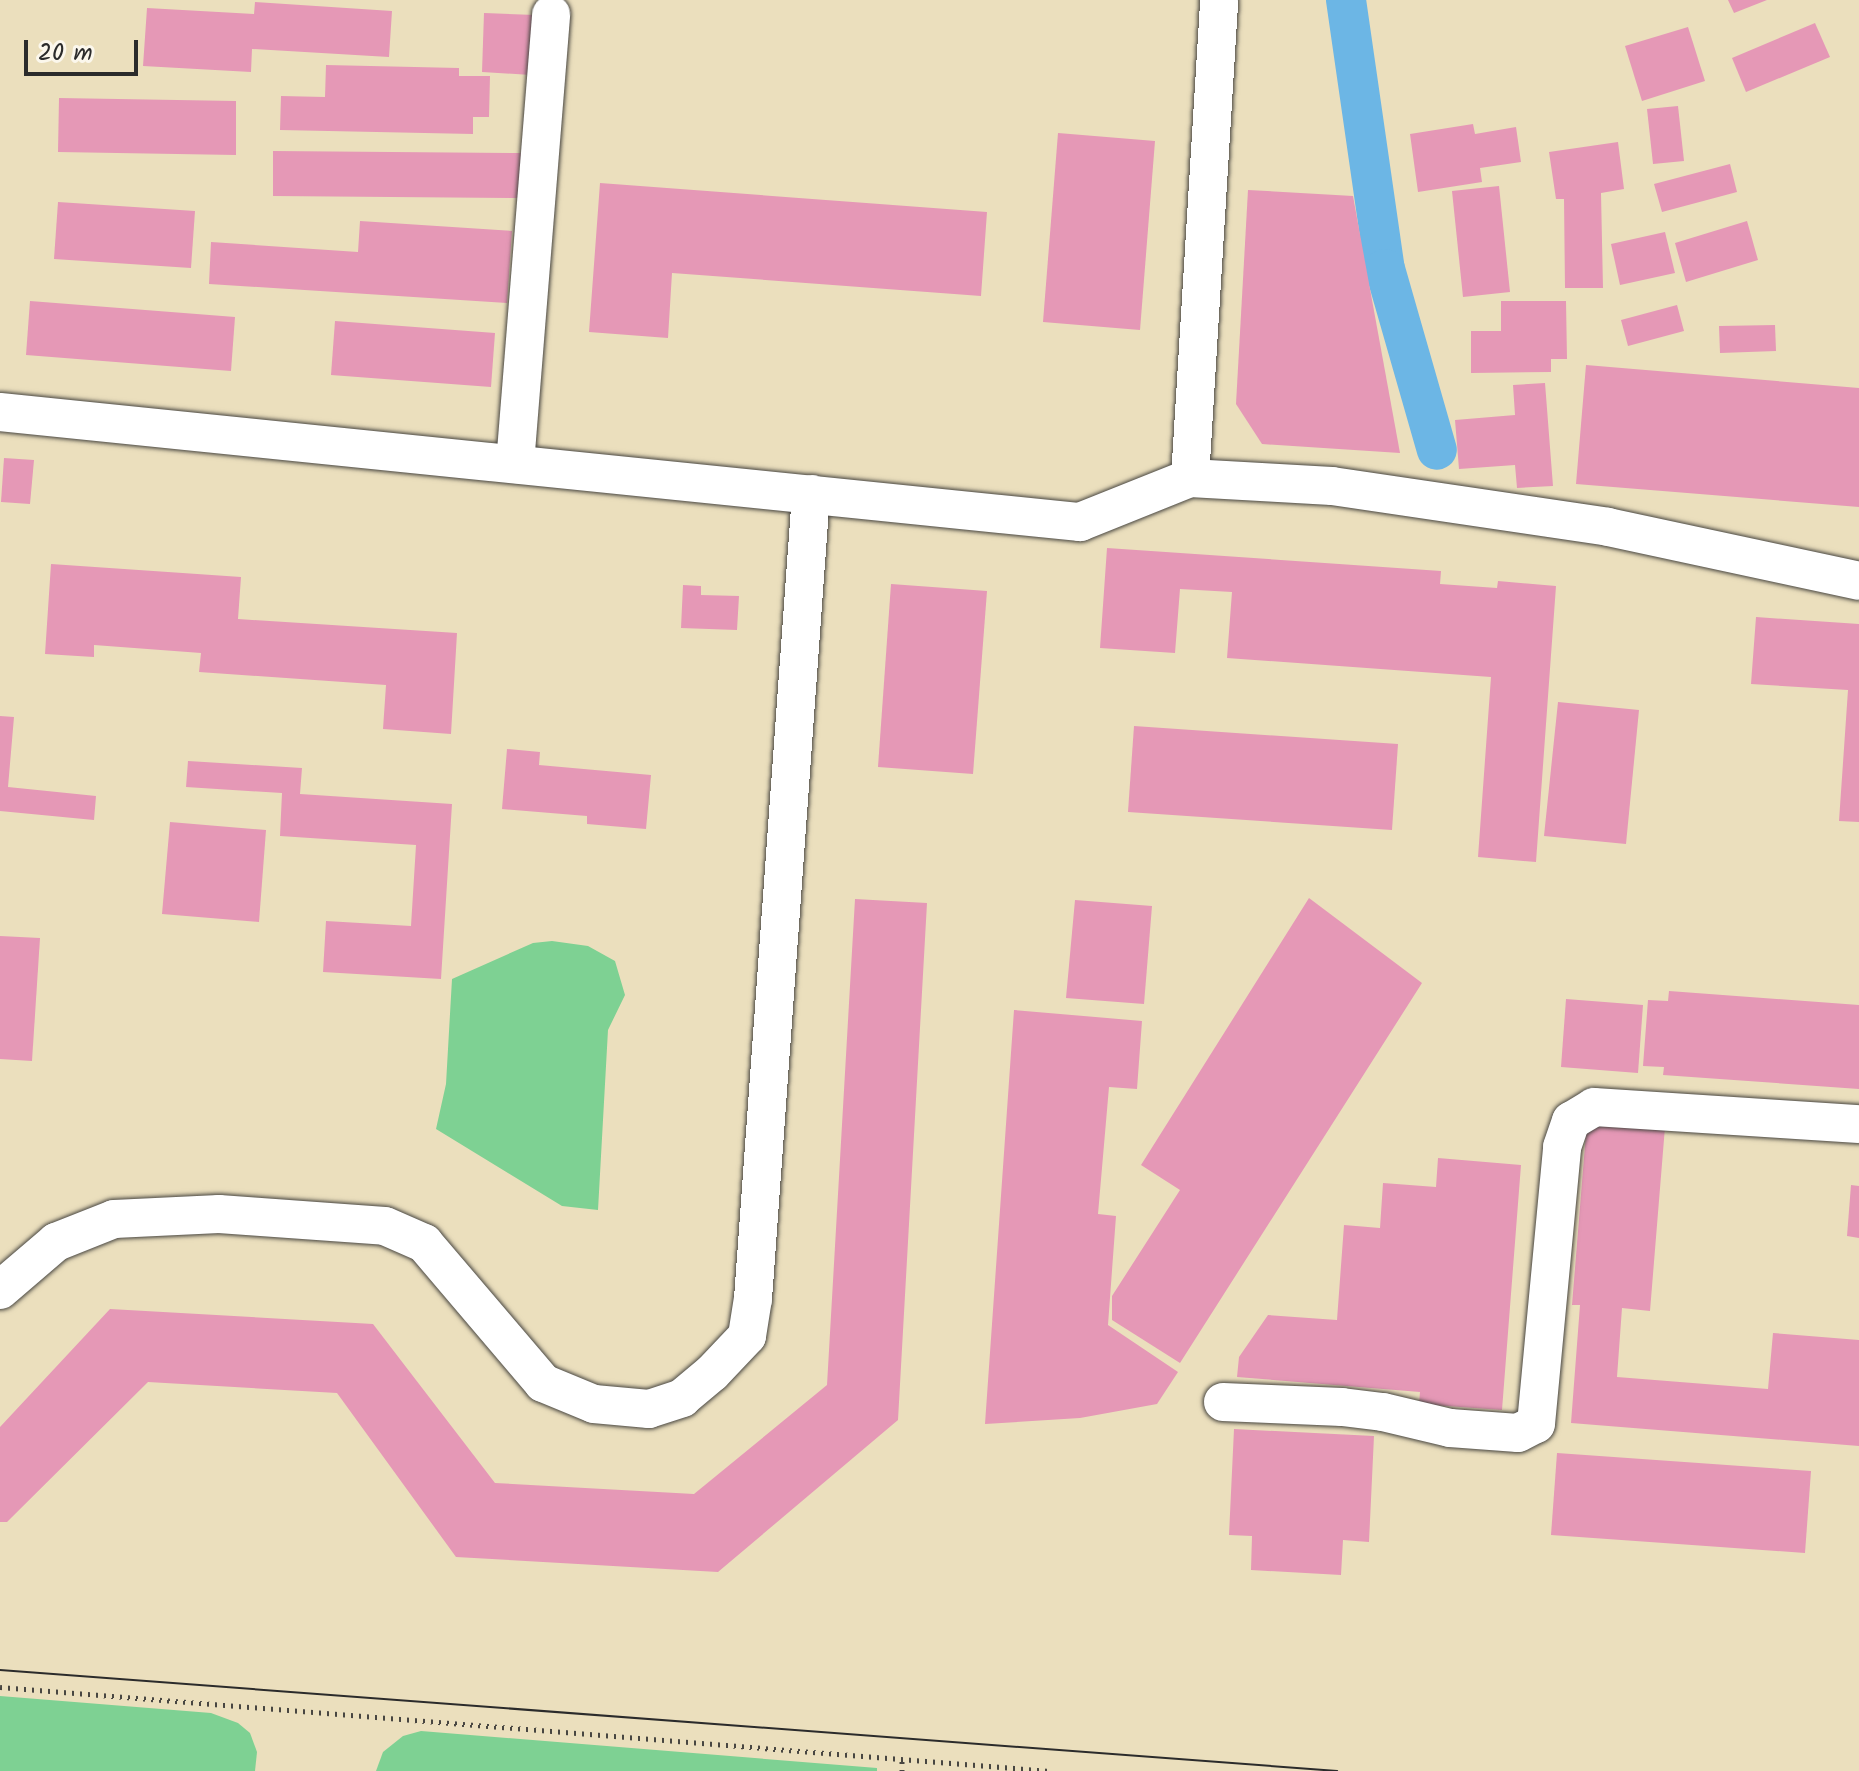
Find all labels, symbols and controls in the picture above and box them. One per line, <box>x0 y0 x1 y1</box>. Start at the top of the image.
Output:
scale bar <box>28 24 142 74</box>
text: 20 m <box>38 34 93 73</box>

